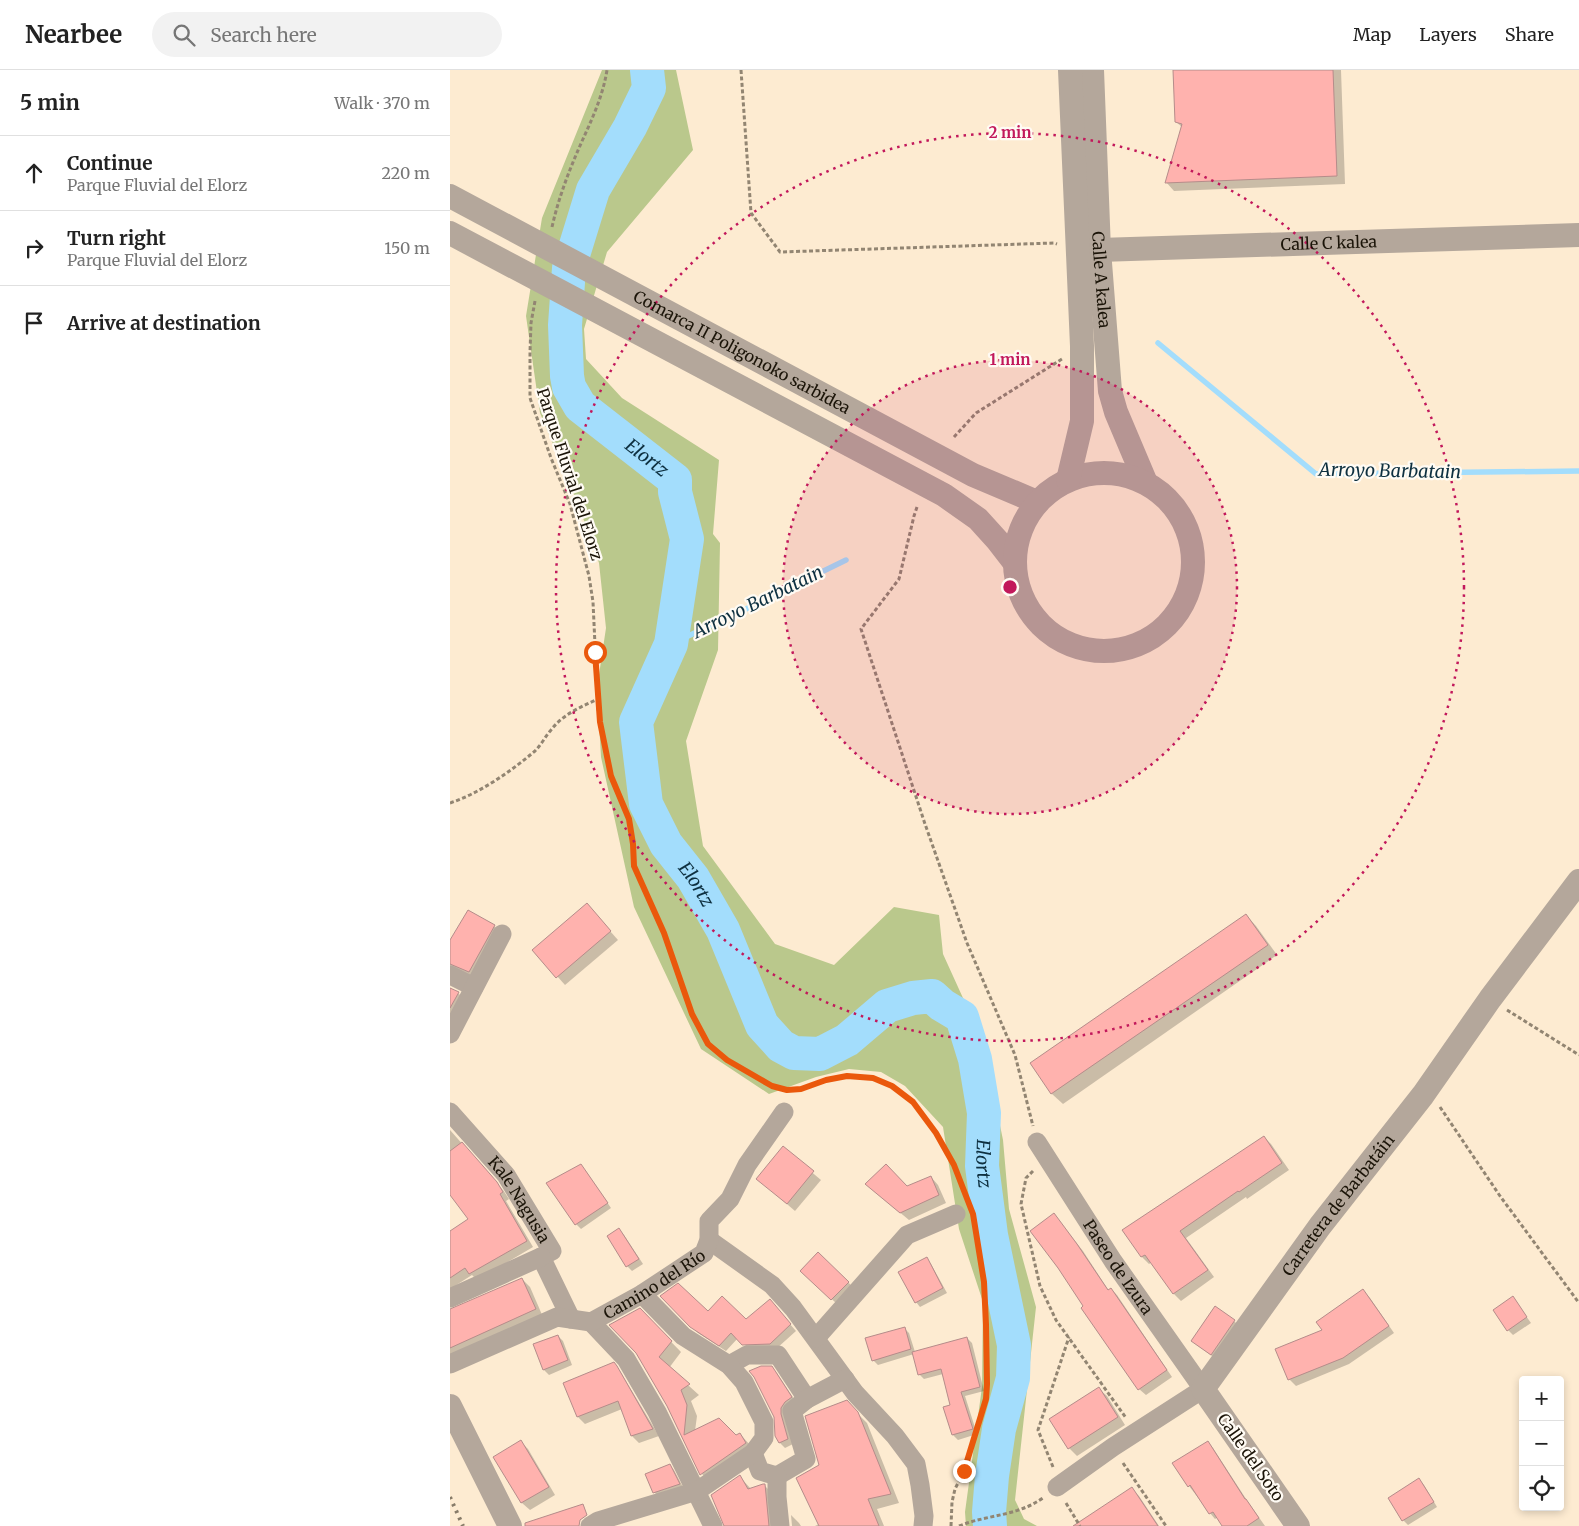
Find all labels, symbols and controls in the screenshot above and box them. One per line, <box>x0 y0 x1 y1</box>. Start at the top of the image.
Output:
search box <box>152 12 502 57</box>
text: Nearbee <box>25 19 122 50</box>
icon: search <box>170 21 198 49</box>
text: Search here <box>210 23 317 47</box>
text: Map <box>1353 23 1391 46</box>
text: Layers <box>1419 23 1477 46</box>
text: Share <box>1505 23 1554 46</box>
text: 5 min <box>20 89 80 116</box>
text: Walk · 370 m <box>334 93 430 113</box>
text: 2 min <box>989 123 1031 142</box>
text: Continue <box>67 151 153 175</box>
icon: ahead <box>20 159 48 187</box>
text: 220 m <box>382 163 430 183</box>
text: Parque Fluvial del Elorz <box>67 175 247 195</box>
text: Turn right <box>67 226 166 250</box>
street label: Calle A kalea <box>1088 231 1115 329</box>
street label: Calle C kalea <box>1280 231 1378 254</box>
icon: right <box>20 234 48 262</box>
text: 150 m <box>384 238 430 258</box>
text: Parque Fluvial del Elorz <box>67 250 247 270</box>
street label: Comarca II Poligonoko sarbidea <box>630 286 854 418</box>
icon: arrive <box>20 309 48 337</box>
text: Arrive at destination <box>67 311 261 335</box>
text: 1 min <box>990 350 1030 369</box>
street label: Parque Fluvial del Elorz <box>533 385 607 563</box>
water label: Elortz <box>621 433 674 482</box>
water label: Arroyo Barbatain <box>1317 458 1461 483</box>
water label: Arroyo Barbatain <box>687 560 827 644</box>
centre of rings <box>1001 578 1019 596</box>
route start <box>584 641 607 664</box>
water label: Elortz <box>674 857 720 912</box>
street label: Carretera de Barbatáin <box>1278 1130 1399 1280</box>
water label: Elortz <box>971 1139 997 1190</box>
street label: Kale Nagusia <box>484 1152 555 1247</box>
street label: Paseo de Izura <box>1079 1216 1158 1319</box>
street label: Camino del Río <box>600 1245 709 1323</box>
map controls <box>1519 1376 1564 1511</box>
button: + <box>1519 1376 1564 1421</box>
street label: Calle del Soto <box>1213 1409 1289 1505</box>
button: − <box>1519 1421 1564 1466</box>
route end <box>953 1460 976 1483</box>
button: locate <box>1519 1466 1564 1511</box>

